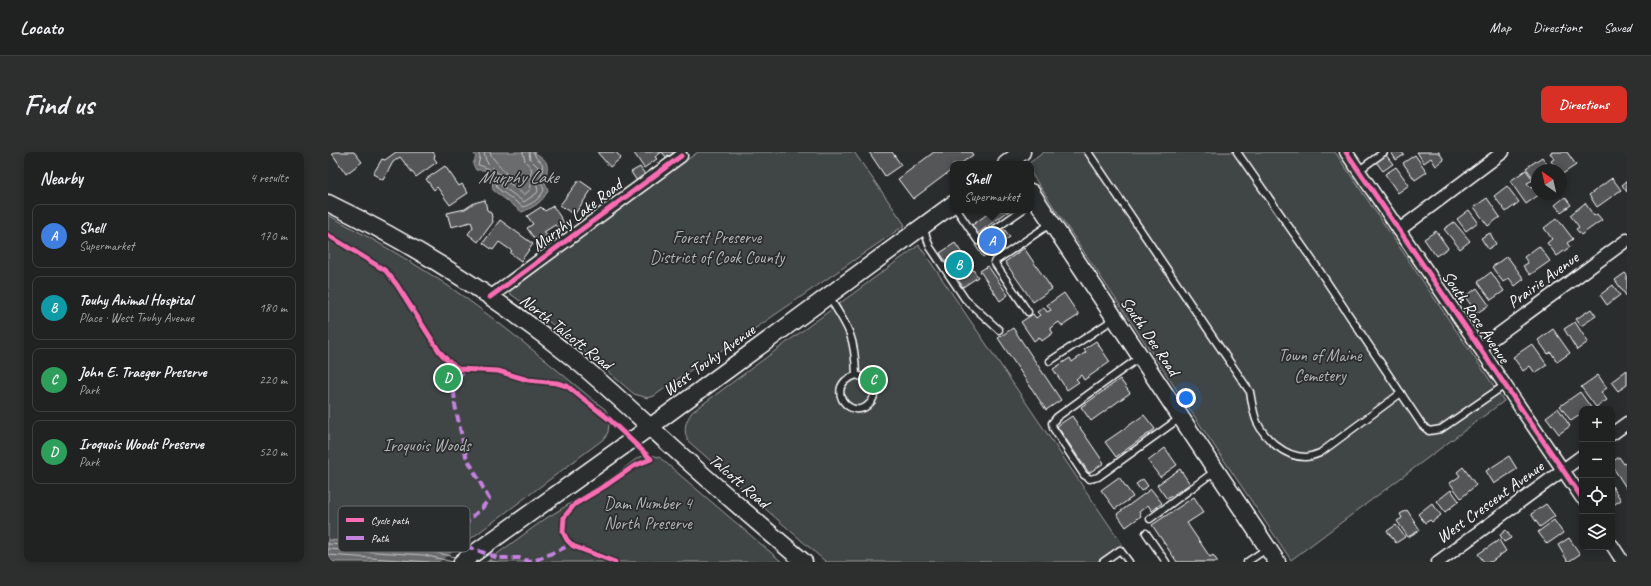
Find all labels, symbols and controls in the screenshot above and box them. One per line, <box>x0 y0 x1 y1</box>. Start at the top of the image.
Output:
text: Locato <box>20 16 63 40</box>
text: Map <box>1490 19 1511 36</box>
text: Directions <box>1533 19 1582 36</box>
text: Saved <box>1604 19 1631 36</box>
button: Directions <box>1541 86 1627 123</box>
text: Find us <box>24 87 94 122</box>
popup <box>950 161 1034 213</box>
north arrow <box>1531 164 1567 200</box>
water label: Murphy Lake <box>478 166 561 188</box>
text: Nearby <box>40 168 83 189</box>
text: 4 results <box>250 170 288 186</box>
text: Shell <box>964 170 990 189</box>
street label: Murphy Lake Road <box>528 173 628 256</box>
text: Supermarket <box>964 189 1020 205</box>
text: Shell <box>79 219 104 238</box>
pin: A <box>979 226 1005 256</box>
park label: Forest Preserve District of Cook County <box>650 227 786 268</box>
text: A <box>51 228 57 244</box>
text: 170 m <box>259 228 287 244</box>
text: Supermarket <box>79 238 134 254</box>
street label: Prairie Avenue <box>1503 246 1584 313</box>
pin: B <box>946 250 972 280</box>
street label: South Rose Avenue <box>1437 267 1515 368</box>
street label: North Talcott Road <box>516 290 619 377</box>
text: Touhy Animal Hospital <box>79 291 193 310</box>
street label: South Dee Road <box>1116 292 1185 381</box>
text: B <box>51 300 57 316</box>
text: 180 m <box>259 300 287 316</box>
text: Place · West Touhy Avenue <box>79 310 194 326</box>
street label: West Touhy Avenue <box>659 319 760 401</box>
park label: Town of Maine Cemetery <box>1278 345 1363 386</box>
text: John E. Traeger Preserve <box>79 363 207 382</box>
pin: D <box>435 363 461 393</box>
pin: C <box>860 365 886 395</box>
text: C <box>51 372 57 388</box>
text: 220 m <box>259 372 287 388</box>
text: Park <box>79 382 100 398</box>
your location <box>1176 388 1196 408</box>
map controls <box>1579 406 1615 550</box>
button: + <box>1579 406 1615 442</box>
text: Iroquois Woods Preserve <box>79 435 204 454</box>
park label: Iroquois Woods <box>383 435 472 456</box>
button: − <box>1579 442 1615 478</box>
text: D <box>50 444 58 460</box>
text: 520 m <box>259 444 287 460</box>
street label: Talcott Road <box>705 449 776 515</box>
text: Park <box>79 454 100 470</box>
street label: West Crescent Avenue <box>1432 455 1549 548</box>
button: locate <box>1579 478 1615 514</box>
park label: Dam Number 4 North Preserve <box>604 493 694 534</box>
legend <box>338 506 470 552</box>
text: Cycle path <box>371 513 410 527</box>
button: layers <box>1579 514 1615 550</box>
text: Path <box>371 531 390 545</box>

